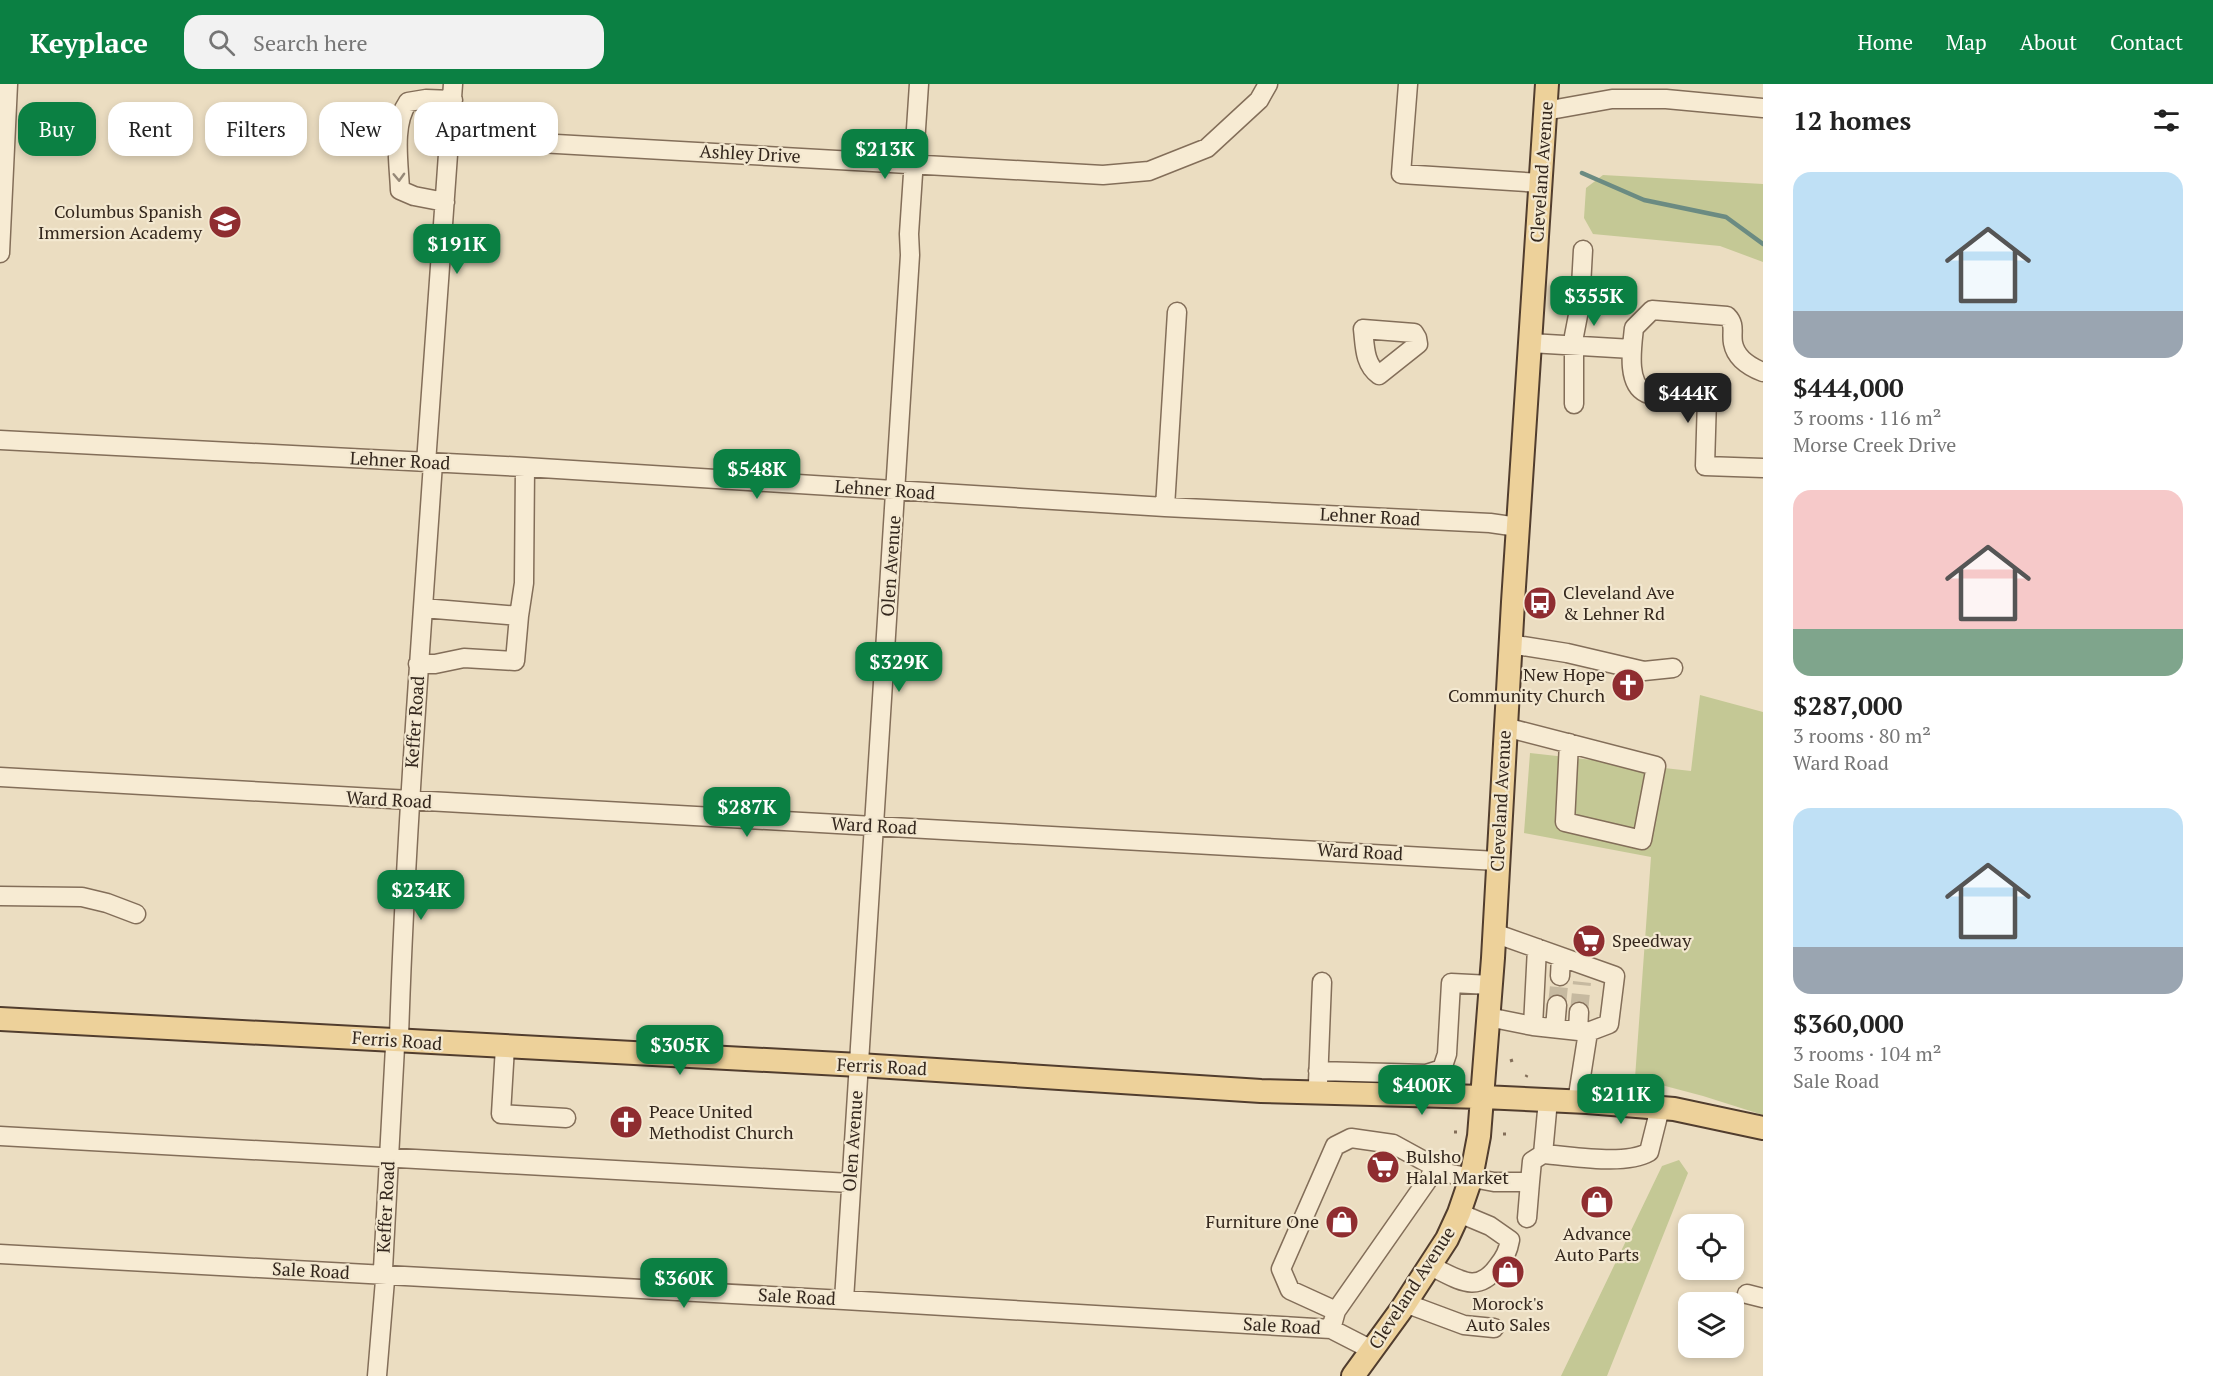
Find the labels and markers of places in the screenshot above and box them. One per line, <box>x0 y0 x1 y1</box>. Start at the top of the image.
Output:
pin: $213K <box>843 129 927 180</box>
place label: Columbus Spanish Immersion Academy <box>38 199 203 244</box>
school or university icon: Columbus Spanish Immersion Academy <box>207 204 243 240</box>
pin: $191K <box>415 224 499 275</box>
pin: $355K <box>1552 276 1636 327</box>
pin: $444K <box>1646 373 1730 424</box>
pin: $548K <box>715 449 799 500</box>
place label: Cleveland Ave & Lehner Rd <box>1563 580 1675 625</box>
bus stop icon: Cleveland Ave & Lehner Rd <box>1522 585 1558 621</box>
pin: $329K <box>857 642 941 693</box>
place label: New Hope Community Church <box>1448 662 1605 707</box>
church icon: New Hope Community Church <box>1610 667 1646 703</box>
pin: $287K <box>705 787 789 838</box>
pin: $234K <box>379 870 463 921</box>
supermarket icon: Speedway <box>1571 923 1607 959</box>
place label: Speedway <box>1612 928 1692 952</box>
pin: $305K <box>638 1025 722 1076</box>
pin: $400K <box>1380 1065 1464 1116</box>
pin: $211K <box>1579 1074 1663 1125</box>
place label: Peace United Methodist Church <box>649 1099 794 1144</box>
church icon: Peace United Methodist Church <box>608 1104 644 1140</box>
place label: Bulsho Halal Market <box>1406 1144 1509 1189</box>
supermarket icon: Bulsho Halal Market <box>1365 1149 1401 1185</box>
shop icon: Advance Auto Parts <box>1579 1184 1615 1220</box>
shop icon: Furniture One <box>1324 1204 1360 1240</box>
place label: Furniture One <box>1205 1209 1319 1233</box>
place label: Advance Auto Parts <box>1555 1221 1639 1266</box>
shop icon: Morock's Auto Sales <box>1490 1254 1526 1290</box>
pin: $360K <box>642 1258 726 1309</box>
place label: Morock's Auto Sales <box>1466 1291 1550 1336</box>

